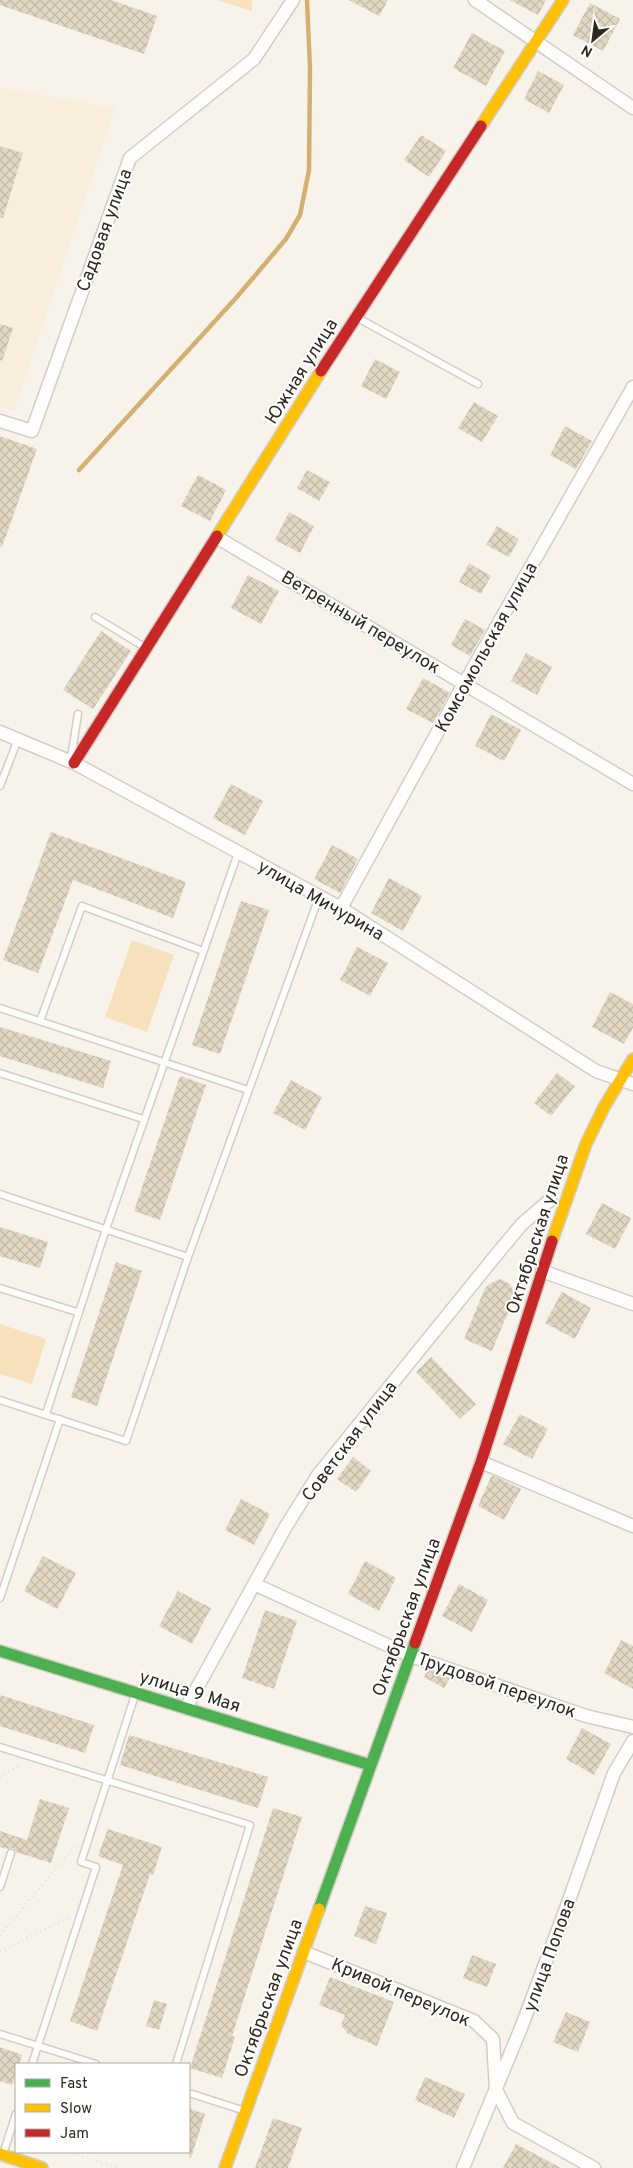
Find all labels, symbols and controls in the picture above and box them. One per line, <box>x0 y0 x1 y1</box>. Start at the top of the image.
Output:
north arrow <box>568 15 618 65</box>
text: N <box>579 40 596 60</box>
street label: Садовая улица <box>73 166 138 295</box>
street label: Южная улица <box>261 315 344 429</box>
street label: Комсомольская улица <box>431 559 544 737</box>
street label: Ветренный переулок <box>276 567 444 680</box>
street label: улица Мичурина <box>253 856 388 947</box>
street label: Октябрьская улица <box>502 1152 575 1317</box>
street label: Советская улица <box>297 1377 403 1507</box>
street label: Октябрьская улица <box>368 1535 447 1700</box>
street label: Трудовой переулок <box>414 1648 579 1724</box>
street label: улица 9 Мая <box>136 1666 243 1719</box>
street label: улица Попова <box>519 1896 582 2015</box>
street label: Октябрьская улица <box>230 1916 309 2081</box>
street label: Кривой переулок <box>327 1954 473 2033</box>
legend <box>15 2063 190 2153</box>
text: Fast <box>60 2075 88 2094</box>
text: Slow <box>60 2100 92 2119</box>
text: Jam <box>60 2125 89 2144</box>

